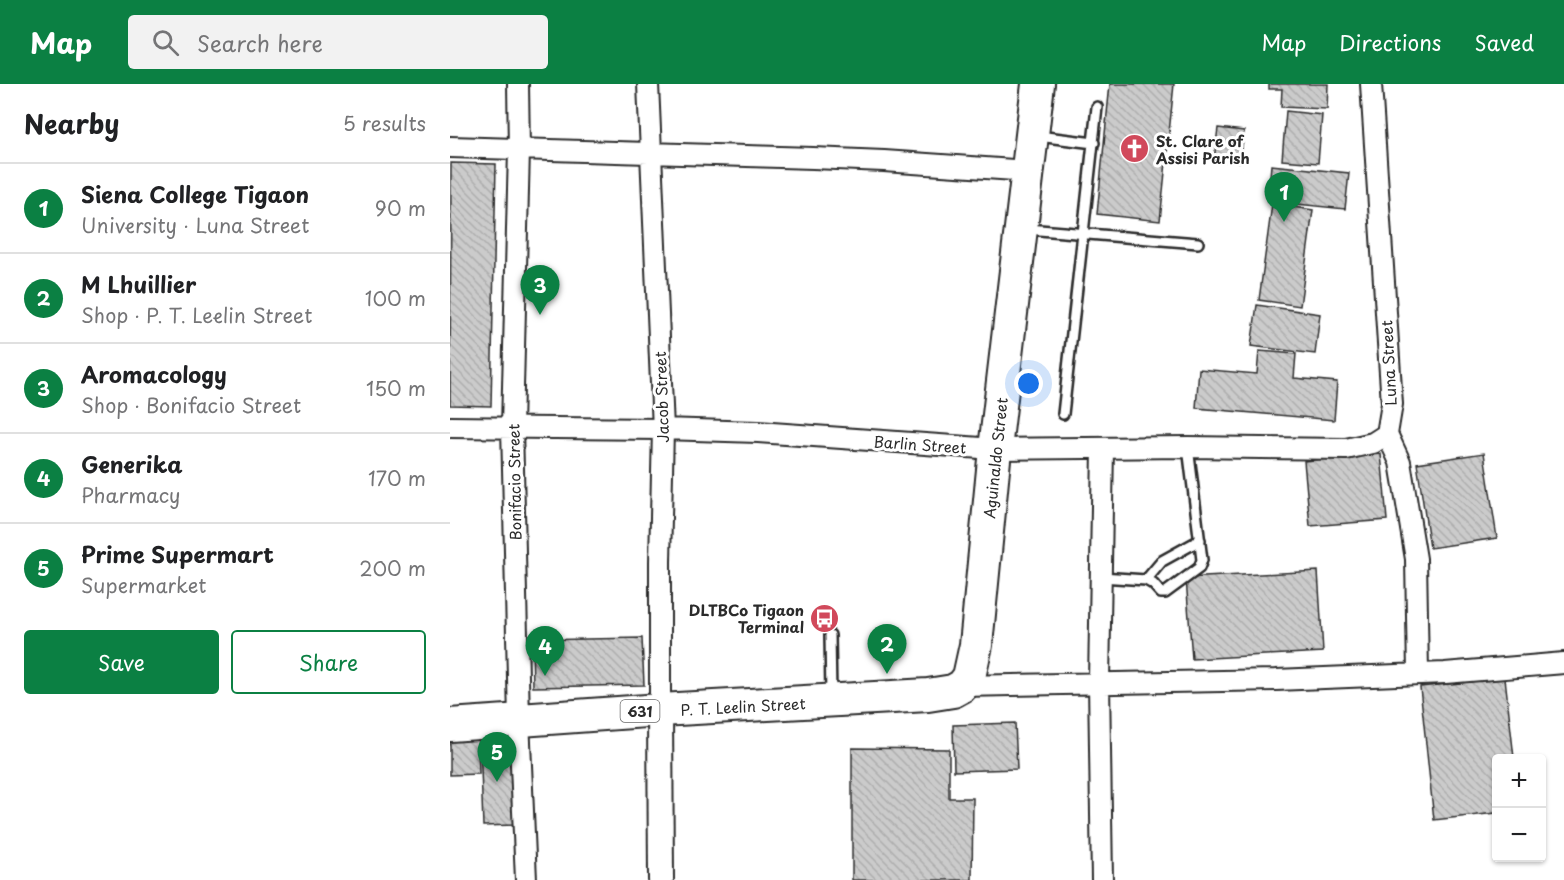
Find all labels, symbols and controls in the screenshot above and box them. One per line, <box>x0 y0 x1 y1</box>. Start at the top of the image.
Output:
search box <box>128 15 548 69</box>
text: Map <box>30 21 92 64</box>
icon: search <box>149 26 182 59</box>
text: Search here <box>197 26 323 59</box>
text: Map <box>1261 26 1306 58</box>
text: Directions <box>1339 26 1441 58</box>
text: Saved <box>1474 26 1534 58</box>
text: Nearby <box>24 104 119 143</box>
text: 5 results <box>343 108 426 138</box>
place label: St. Clare of Assisi Parish <box>1155 129 1250 169</box>
church icon: St. Clare of Assisi Parish <box>1119 133 1151 165</box>
pin: 1 <box>1264 172 1304 222</box>
text: Siena College Tigaon <box>81 177 309 210</box>
text: 1 <box>39 193 48 223</box>
text: 90 m <box>375 193 426 223</box>
text: University · Luna Street <box>81 210 309 240</box>
pin: 3 <box>520 266 560 315</box>
text: M Lhuillier <box>81 267 196 300</box>
text: 2 <box>36 283 51 313</box>
text: 100 m <box>365 283 426 313</box>
text: Shop · P. T. Leelin Street <box>81 300 312 330</box>
street label: Luna Street <box>1374 320 1402 406</box>
street label: Jacob Street <box>648 351 674 443</box>
text: Aromacology <box>81 357 227 390</box>
your location <box>1014 369 1043 398</box>
text: 3 <box>37 373 50 403</box>
text: 150 m <box>366 373 426 403</box>
text: Shop · Bonifacio Street <box>81 390 301 420</box>
street label: Aguinaldo Street <box>977 396 1013 520</box>
street label: Bonifacio Street <box>501 424 527 540</box>
street label: Barlin Street <box>873 429 967 459</box>
text: Generika <box>81 447 182 480</box>
text: 4 <box>37 463 50 493</box>
text: 170 m <box>368 463 426 493</box>
text: Pharmacy <box>81 480 181 510</box>
text: Prime Supermart <box>81 537 274 570</box>
text: 5 <box>37 553 50 583</box>
text: 200 m <box>359 553 426 583</box>
text: Supermarket <box>81 570 207 600</box>
place label: DLTBCo Tigaon Terminal <box>689 598 804 638</box>
bus stop icon: DLTBCo Tigaon Terminal <box>809 602 841 634</box>
pin: 2 <box>868 624 906 674</box>
pin: 4 <box>526 626 565 676</box>
button: Save <box>24 630 219 694</box>
button: Share <box>231 630 426 694</box>
street label: P. T. Leelin Street <box>680 691 806 721</box>
road number: 631 <box>620 700 660 722</box>
pin: 5 <box>478 732 516 782</box>
map controls <box>1492 754 1546 862</box>
button: + <box>1492 754 1546 808</box>
button: − <box>1492 808 1546 862</box>

